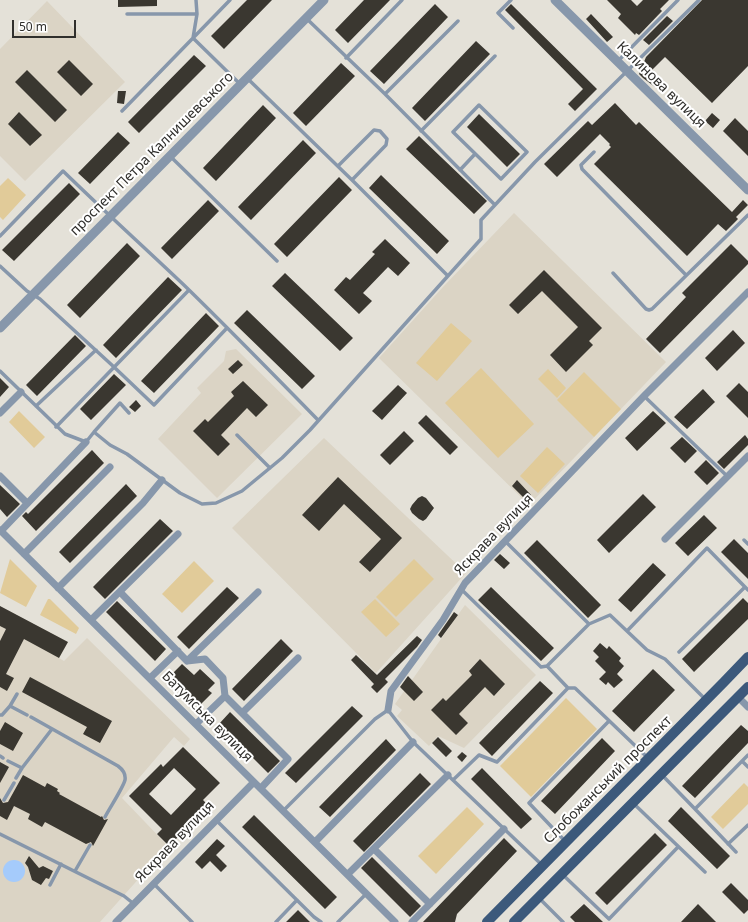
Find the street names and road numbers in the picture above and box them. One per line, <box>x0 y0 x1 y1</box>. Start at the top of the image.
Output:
street label: Калинова вулиця <box>613 38 709 132</box>
street label: проспект Петра Калнишевського <box>67 69 237 239</box>
street label: Яскрава вулиця <box>451 491 537 579</box>
street label: Батумська вулиця <box>158 668 256 766</box>
street label: Слобожанський проспект <box>541 713 675 847</box>
street label: Яскрава вулиця <box>132 798 218 886</box>

